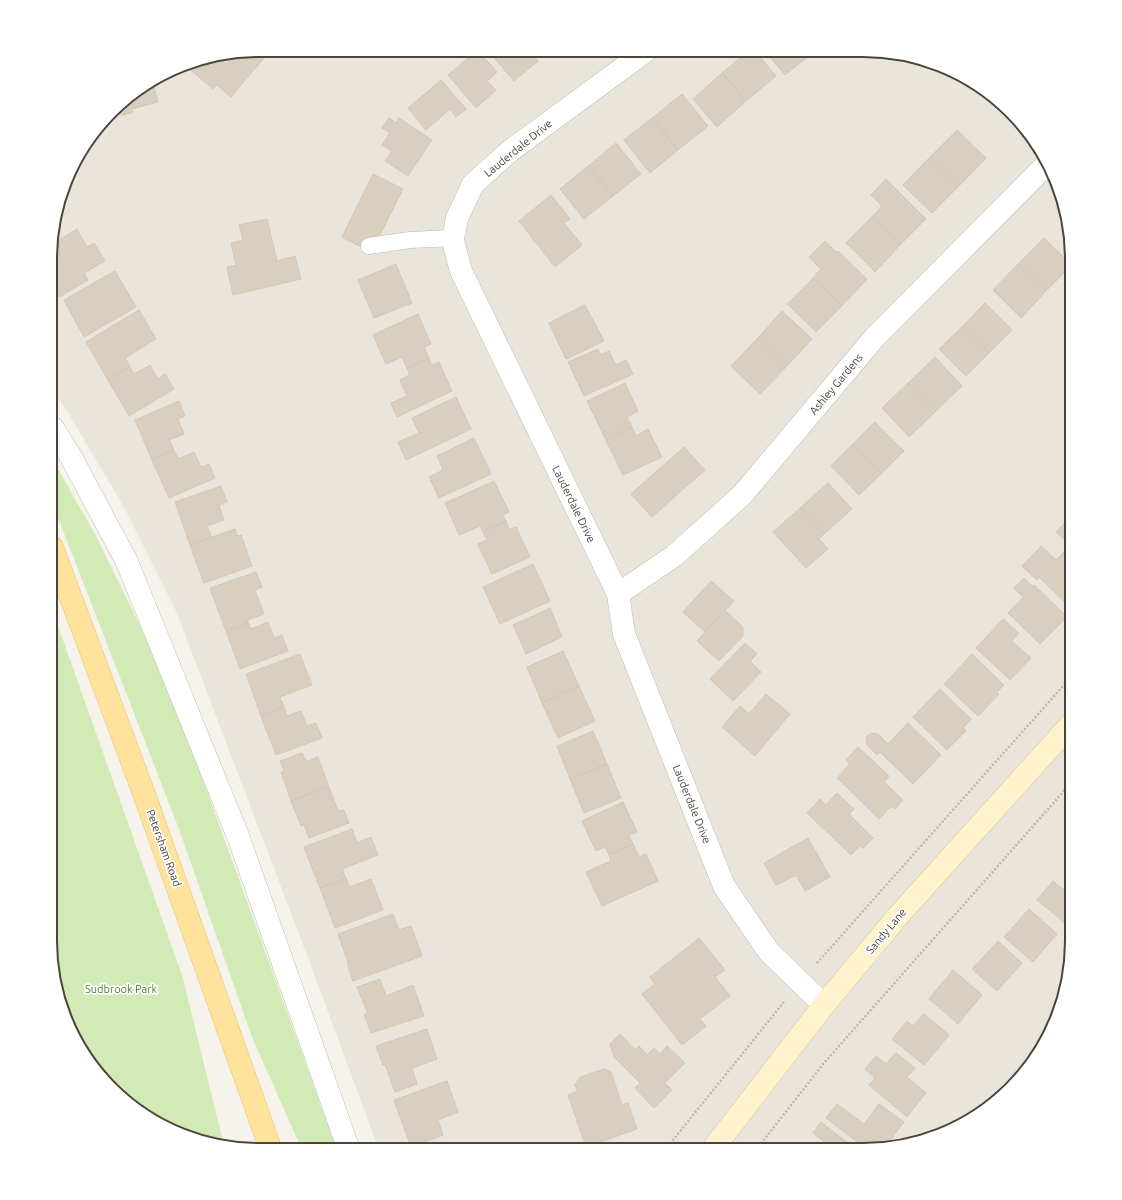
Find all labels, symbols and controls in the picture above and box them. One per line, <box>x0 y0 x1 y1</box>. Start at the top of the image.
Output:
street label: Lauderdale Drive <box>482 117 554 179</box>
street label: Ashley Gardens <box>807 351 865 417</box>
street label: Lauderdale Drive <box>550 464 598 544</box>
street label: Lauderdale Drive <box>671 763 713 845</box>
street label: Petersham Road <box>144 808 184 888</box>
street label: Sandy Lane <box>864 906 908 956</box>
park label: Sudbrook Park <box>85 983 157 995</box>

